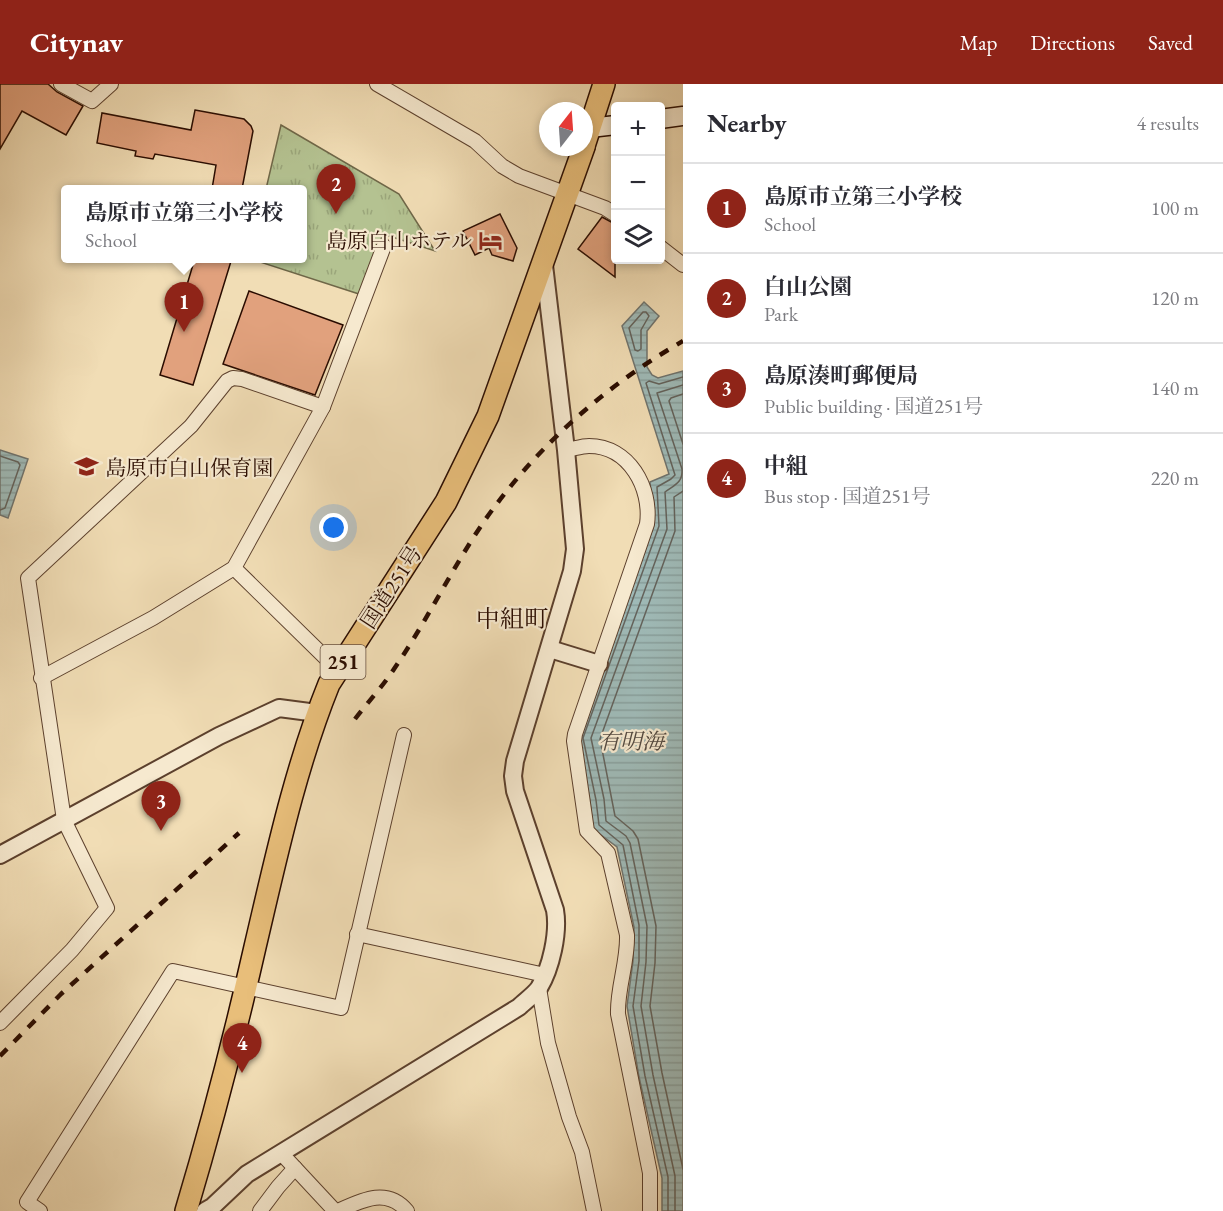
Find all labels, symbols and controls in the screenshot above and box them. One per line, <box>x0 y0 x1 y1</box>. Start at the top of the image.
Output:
text: Citynav <box>30 24 123 60</box>
text: Map <box>960 29 997 56</box>
text: Directions <box>1030 29 1115 56</box>
text: Saved <box>1148 29 1193 56</box>
north arrow <box>539 102 593 156</box>
map controls <box>611 102 665 264</box>
button: + <box>611 102 665 156</box>
text: Nearby <box>707 106 787 140</box>
text: 4 results <box>1136 110 1199 136</box>
button: − <box>611 156 665 210</box>
pin: 2 <box>316 164 356 214</box>
text: 島原市立第三小学校 <box>764 182 962 211</box>
popup <box>61 185 307 263</box>
text: 1 <box>721 195 732 221</box>
text: 100 m <box>1151 195 1199 221</box>
text: 島原市立第三小学校 <box>85 198 283 227</box>
button: layers <box>611 210 665 264</box>
text: School <box>764 211 816 237</box>
text: School <box>85 227 137 253</box>
place label: 島原白山ホテル <box>326 227 472 254</box>
hotel icon: 島原白山ホテル <box>477 227 503 253</box>
text: 白山公園 <box>764 272 852 301</box>
pin: 1 <box>164 282 204 332</box>
text: 2 <box>721 285 732 311</box>
text: 120 m <box>1151 285 1199 311</box>
text: Park <box>764 301 798 327</box>
text: 島原湊町郵便局 <box>764 361 918 390</box>
text: 3 <box>721 375 732 401</box>
text: 140 m <box>1151 375 1199 401</box>
text: Public building · 国道251号 <box>764 393 983 419</box>
text: 中組 <box>764 451 808 480</box>
school or university icon: 島原市白山保育園 <box>74 454 100 480</box>
place label: 島原市白山保育園 <box>105 454 273 481</box>
text: 4 <box>721 465 732 491</box>
text: 220 m <box>1151 465 1199 491</box>
text: Bus stop · 国道251号 <box>764 483 931 509</box>
your location <box>319 513 348 542</box>
street label: 国道251号 <box>354 541 428 633</box>
district label: 中組町 <box>476 603 548 634</box>
road number: 251 <box>320 645 366 679</box>
water label: 有明海 <box>598 727 667 756</box>
pin: 3 <box>142 782 180 831</box>
pin: 4 <box>222 1024 262 1073</box>

